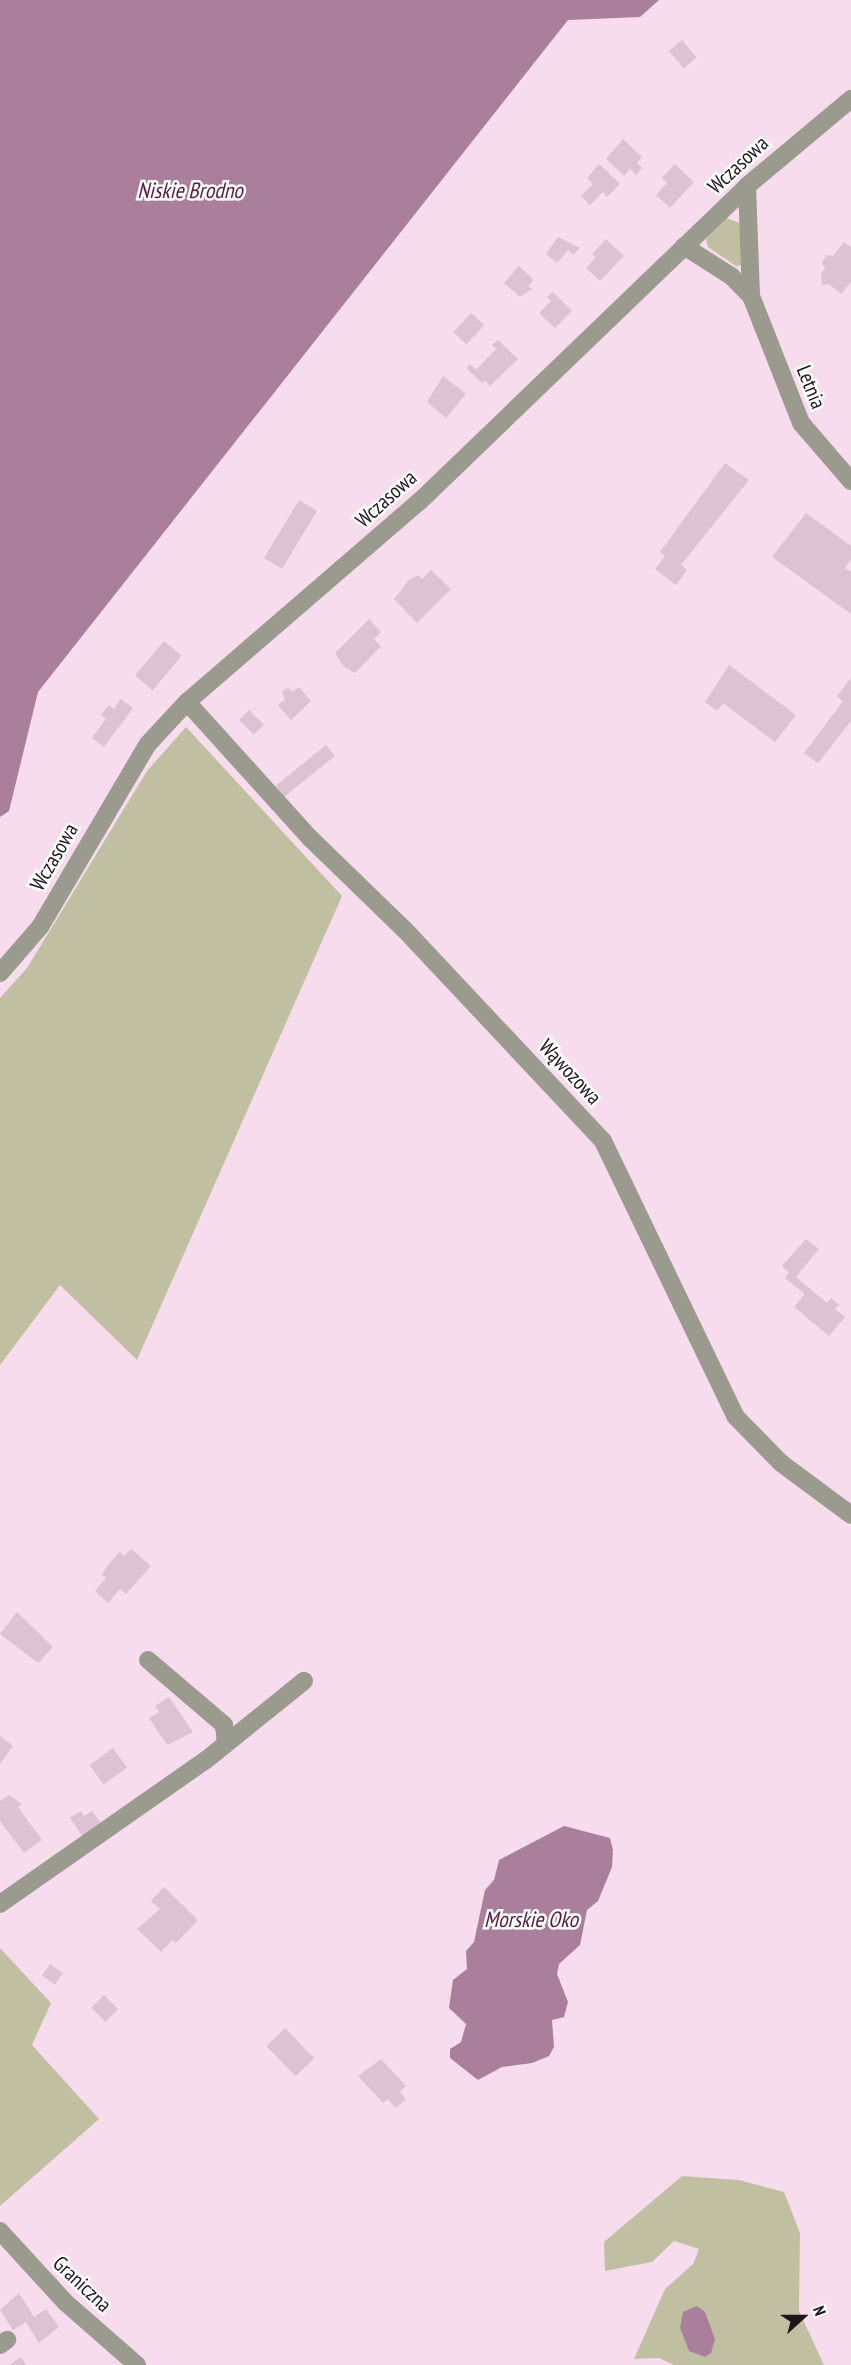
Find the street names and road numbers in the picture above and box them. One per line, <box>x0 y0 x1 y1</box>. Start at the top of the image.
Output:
street label: Wczasowa <box>703 131 773 199</box>
street label: Letnia <box>791 362 831 412</box>
street label: Wczasowa <box>350 465 422 533</box>
street label: Wczasowa <box>25 819 83 895</box>
street label: Wąwozowa <box>534 1034 606 1110</box>
street label: Graniczna <box>48 2251 116 2317</box>

